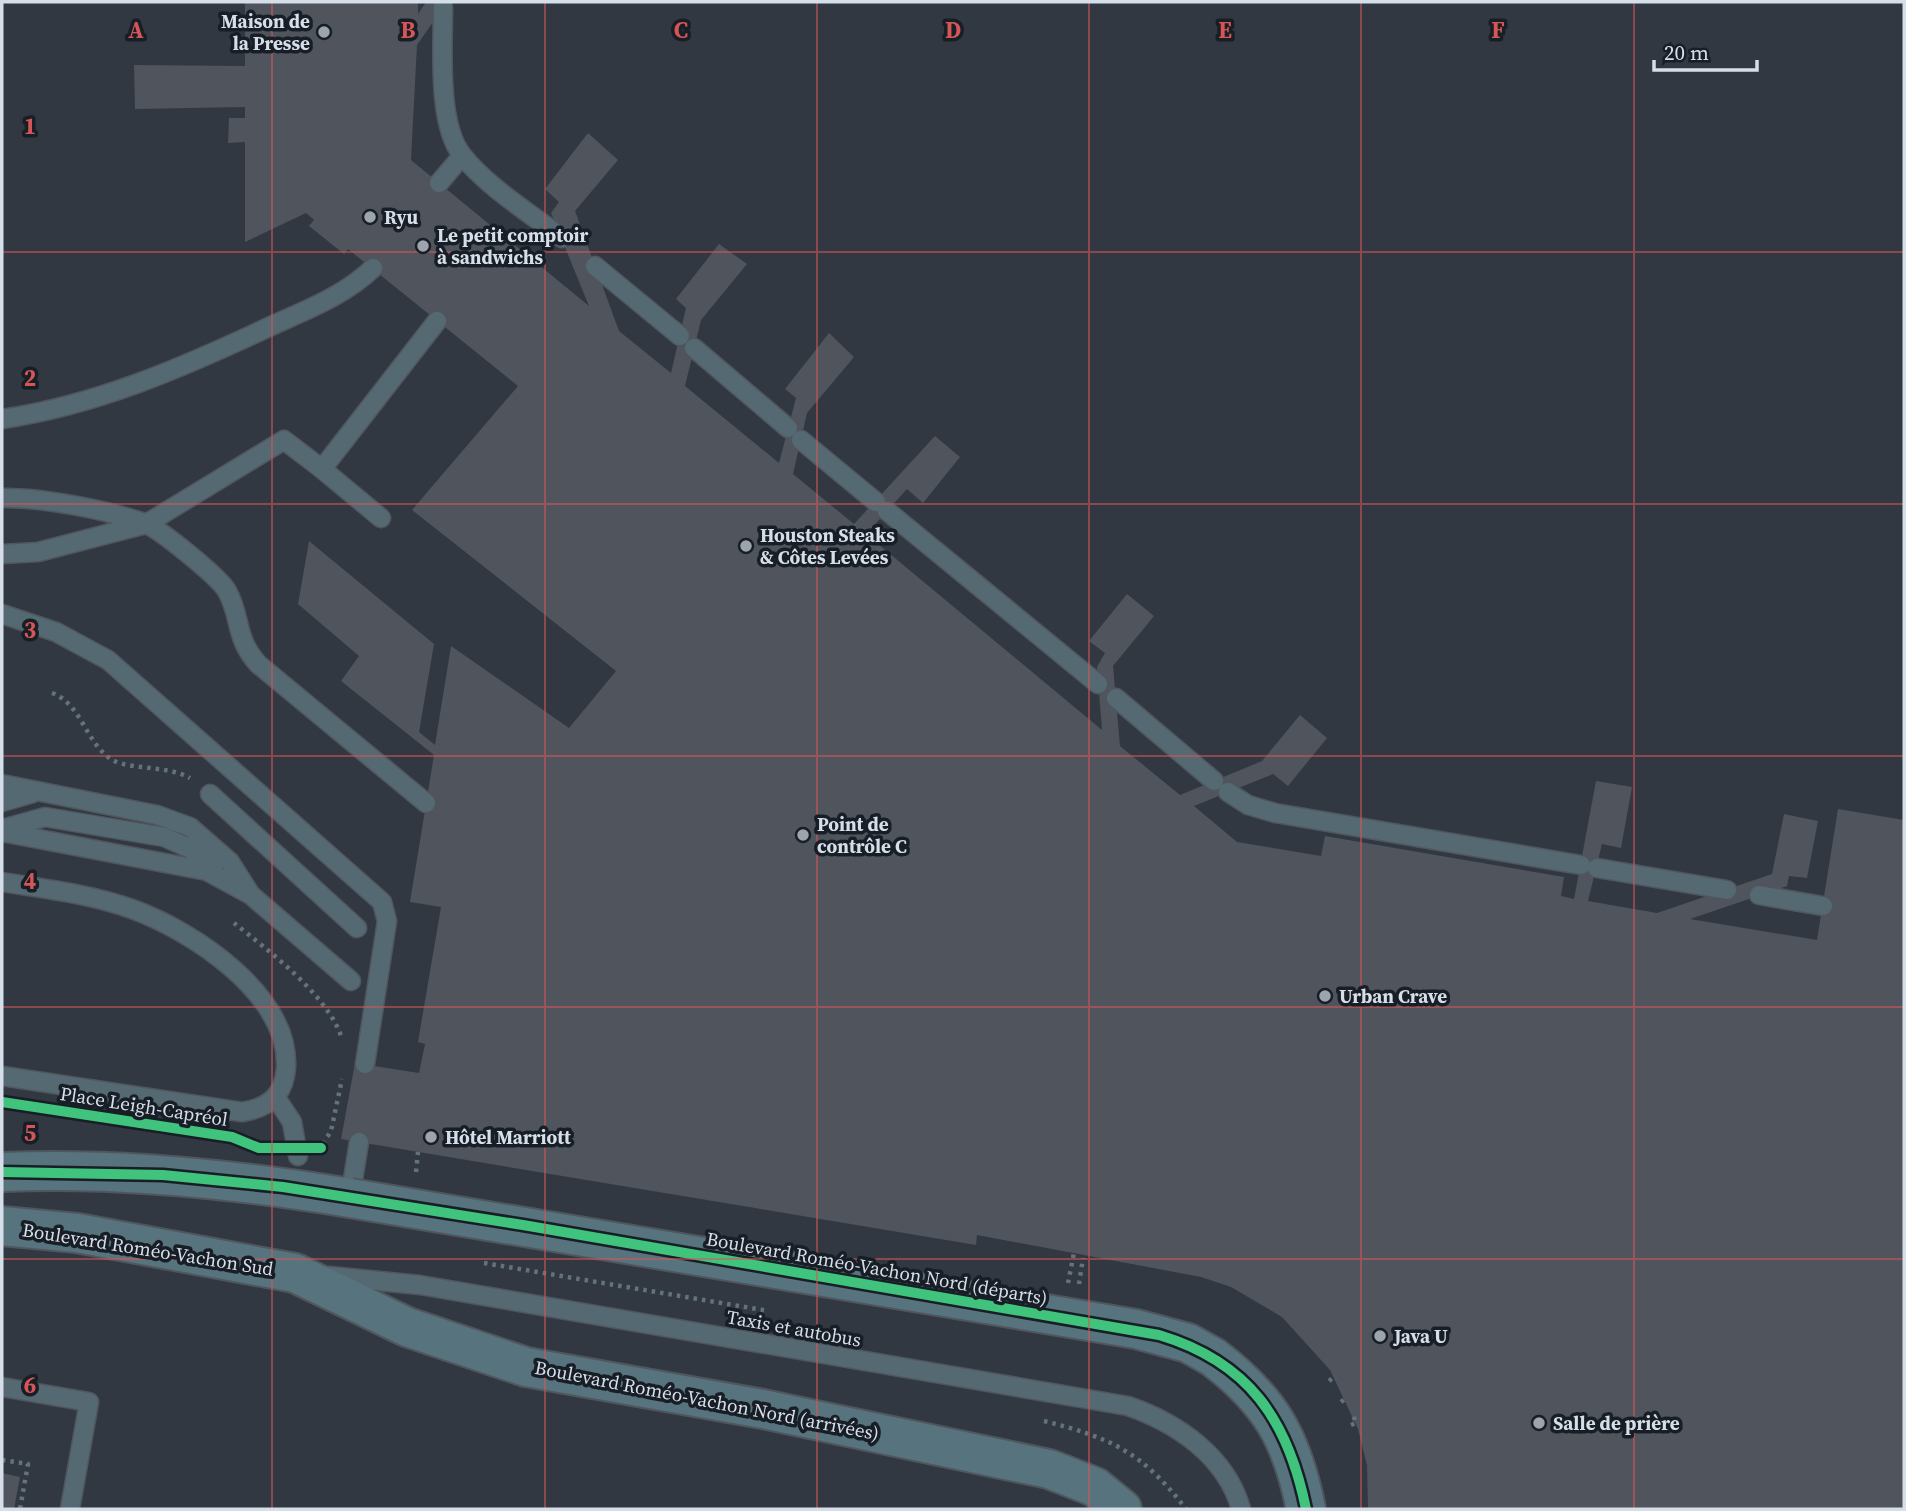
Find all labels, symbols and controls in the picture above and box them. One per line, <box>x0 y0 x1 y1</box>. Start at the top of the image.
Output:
place label: Maison de la Presse <box>221 8 310 56</box>
text: A <box>128 14 144 46</box>
text: B <box>401 14 416 46</box>
text: C <box>674 14 688 46</box>
text: D <box>945 14 961 46</box>
text: E <box>1218 14 1232 46</box>
text: F <box>1491 14 1505 46</box>
marker: Maison de la Presse <box>316 24 332 40</box>
scale bar <box>1654 28 1757 72</box>
text: 20 m <box>1664 38 1709 67</box>
text: 1 <box>24 110 36 142</box>
place label: Ryu <box>384 204 419 230</box>
marker: Ryu <box>362 209 378 225</box>
place label: Le petit comptoir à sandwichs <box>437 222 589 270</box>
marker: Le petit comptoir à sandwichs <box>415 238 431 254</box>
text: 2 <box>24 362 36 394</box>
place label: Houston Steaks & Côtes Levées <box>760 522 895 570</box>
marker: Houston Steaks & Côtes Levées <box>738 538 754 554</box>
text: 3 <box>24 614 36 646</box>
place label: Point de contrôle C <box>817 811 907 859</box>
marker: Point de contrôle C <box>795 827 811 843</box>
text: 4 <box>24 865 36 897</box>
place label: Urban Crave <box>1339 983 1447 1009</box>
marker: Urban Crave <box>1317 988 1333 1004</box>
street label: Place Leigh-Capréol <box>58 1080 230 1132</box>
text: 5 <box>24 1117 36 1149</box>
place label: Hôtel Marriott <box>445 1124 571 1150</box>
marker: Hôtel Marriott <box>423 1129 439 1145</box>
street label: Boulevard Roméo-Vachon Sud <box>21 1216 276 1282</box>
street label: Boulevard Roméo-Vachon Nord (départs) <box>705 1225 1049 1311</box>
street label: Taxis et autobus <box>725 1303 863 1353</box>
place label: Java U <box>1393 1323 1448 1349</box>
marker: Java U <box>1372 1328 1388 1344</box>
street label: Boulevard Roméo-Vachon Nord (arrivées) <box>533 1354 881 1446</box>
text: 6 <box>24 1369 36 1401</box>
place label: Salle de prière <box>1553 1410 1680 1436</box>
marker: Salle de prière <box>1531 1415 1547 1431</box>

